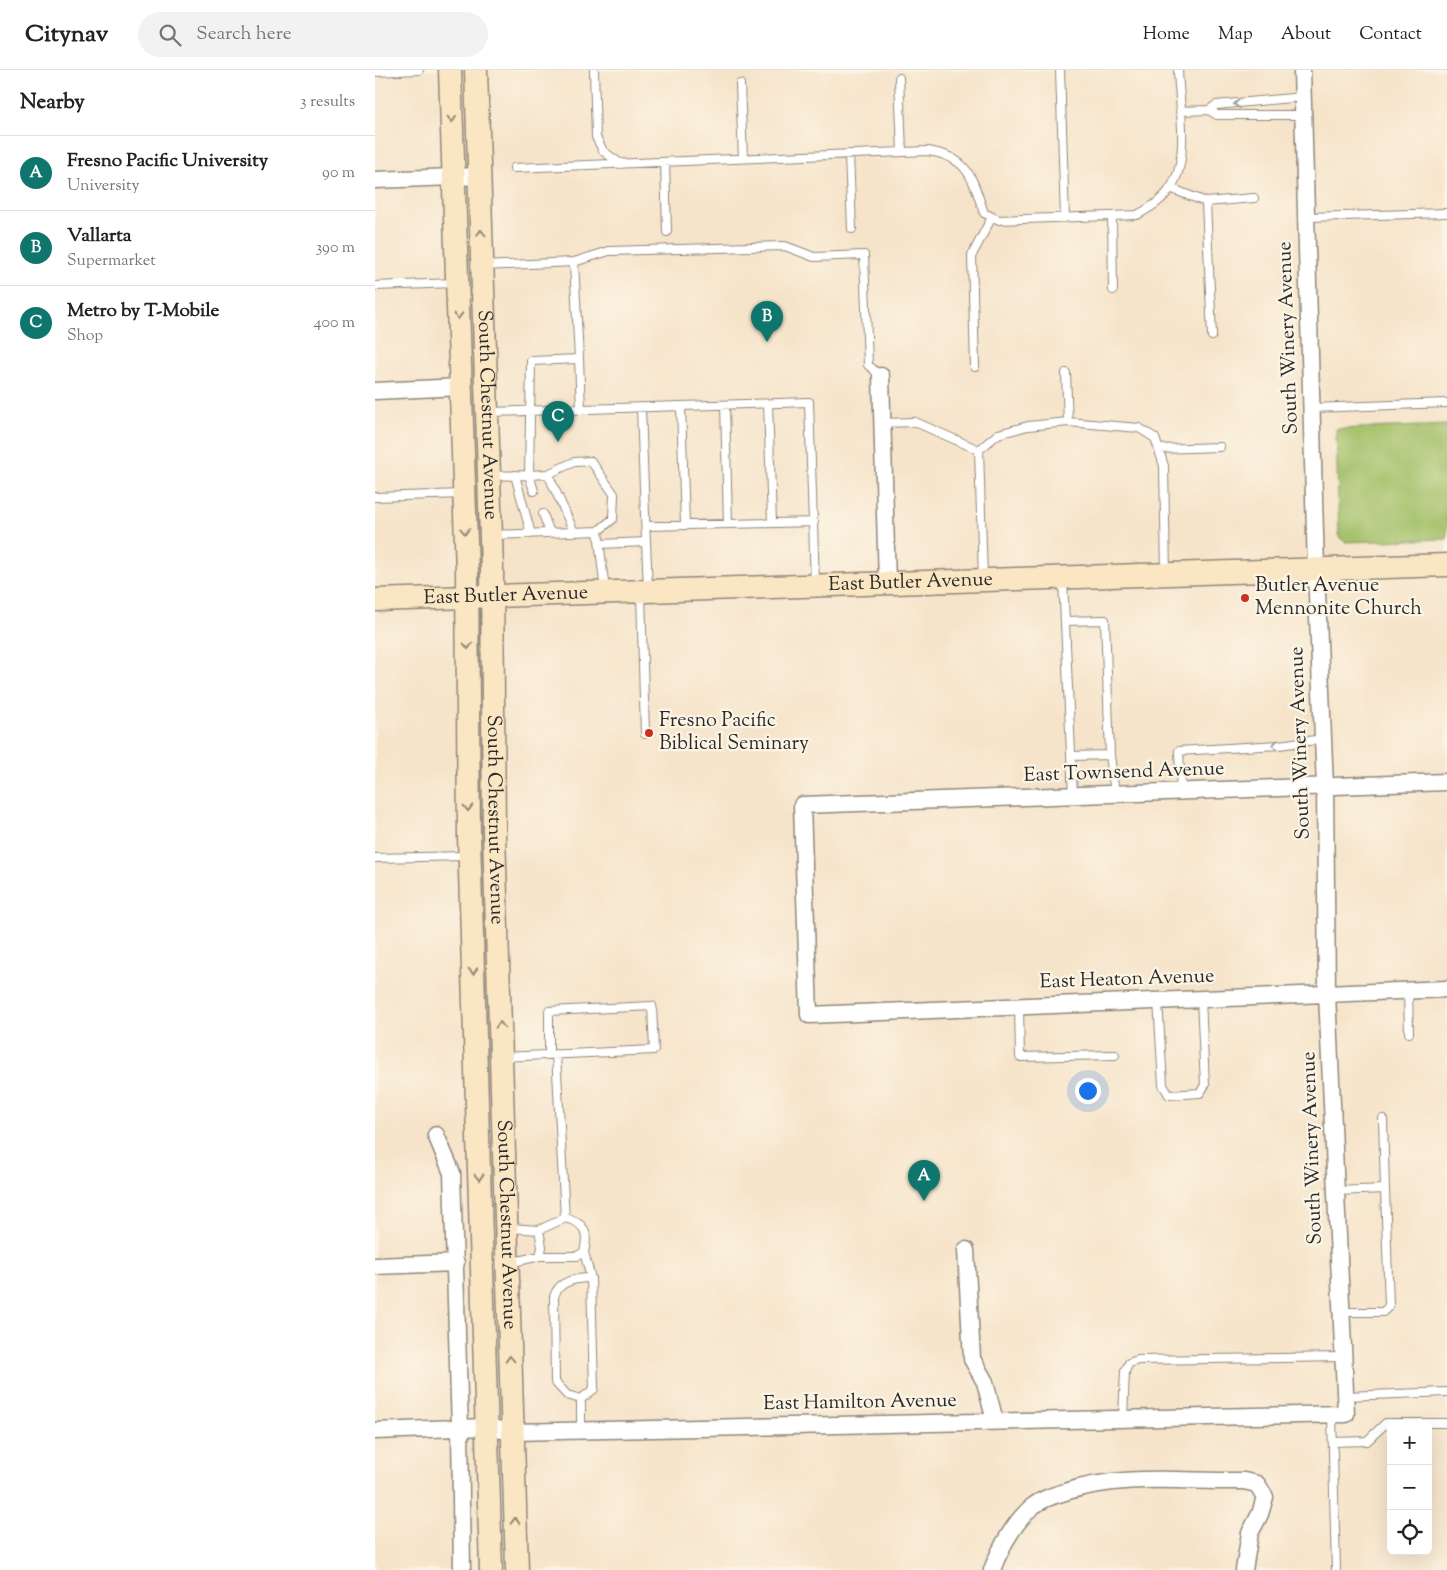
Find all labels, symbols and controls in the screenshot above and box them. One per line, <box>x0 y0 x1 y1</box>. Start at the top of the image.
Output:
search box <box>138 12 488 57</box>
text: Citynav <box>25 18 108 52</box>
icon: search <box>156 21 184 49</box>
text: Search here <box>196 21 292 48</box>
text: Home <box>1143 22 1190 48</box>
text: Map <box>1218 22 1253 48</box>
text: About <box>1281 22 1331 48</box>
text: Contact <box>1359 22 1422 48</box>
text: Nearby <box>20 88 85 118</box>
text: 3 results <box>300 91 355 114</box>
one-way arrow <box>1233 99 1241 110</box>
one-way arrow <box>446 115 457 123</box>
text: Fresno Pacific University <box>67 148 268 175</box>
text: A <box>30 162 43 185</box>
text: 90 m <box>322 162 355 185</box>
text: University <box>67 175 140 198</box>
text: Vallarta <box>67 223 131 250</box>
one-way arrow <box>476 228 486 236</box>
text: B <box>31 237 41 260</box>
text: 390 m <box>316 237 355 260</box>
street label: South Winery Avenue <box>1271 241 1307 435</box>
text: Supermarket <box>67 250 156 273</box>
text: Metro by T-Mobile <box>67 298 219 325</box>
pin: B <box>751 301 783 342</box>
street label: South Chestnut Avenue <box>469 309 505 520</box>
text: C <box>30 312 42 335</box>
text: 400 m <box>314 312 355 335</box>
one-way arrow <box>453 312 464 320</box>
text: Shop <box>67 325 103 348</box>
pin: C <box>542 401 574 442</box>
one-way arrow <box>460 528 470 535</box>
street label: East Butler Avenue <box>828 565 993 600</box>
place label: Butler Avenue Mennonite Church <box>1255 572 1422 624</box>
street label: East Butler Avenue <box>423 579 589 613</box>
marker: Butler Avenue Mennonite Church <box>1239 592 1251 604</box>
one-way arrow <box>463 642 473 650</box>
street label: South Winery Avenue <box>1283 646 1319 840</box>
place label: Fresno Pacific Biblical Seminary <box>659 707 809 759</box>
street label: South Chestnut Avenue <box>479 715 511 925</box>
marker: Fresno Pacific Biblical Seminary <box>643 727 655 739</box>
one-way arrow <box>1271 739 1279 750</box>
street label: East Townsend Avenue <box>1023 755 1225 791</box>
one-way arrow <box>463 804 474 812</box>
street label: East Heaton Avenue <box>1039 962 1215 998</box>
one-way arrow <box>468 967 478 975</box>
one-way arrow <box>494 1021 505 1029</box>
street label: South Winery Avenue <box>1295 1051 1331 1245</box>
your location <box>1075 1078 1101 1104</box>
street label: South Chestnut Avenue <box>488 1119 524 1330</box>
pin: A <box>908 1160 940 1201</box>
one-way arrow <box>474 1174 484 1181</box>
one-way arrow <box>505 1355 515 1362</box>
street label: East Hamilton Avenue <box>763 1387 957 1419</box>
map controls <box>1387 1420 1432 1555</box>
button: + <box>1387 1420 1432 1465</box>
button: − <box>1387 1465 1432 1510</box>
button: locate <box>1387 1510 1432 1555</box>
one-way arrow <box>510 1517 521 1525</box>

